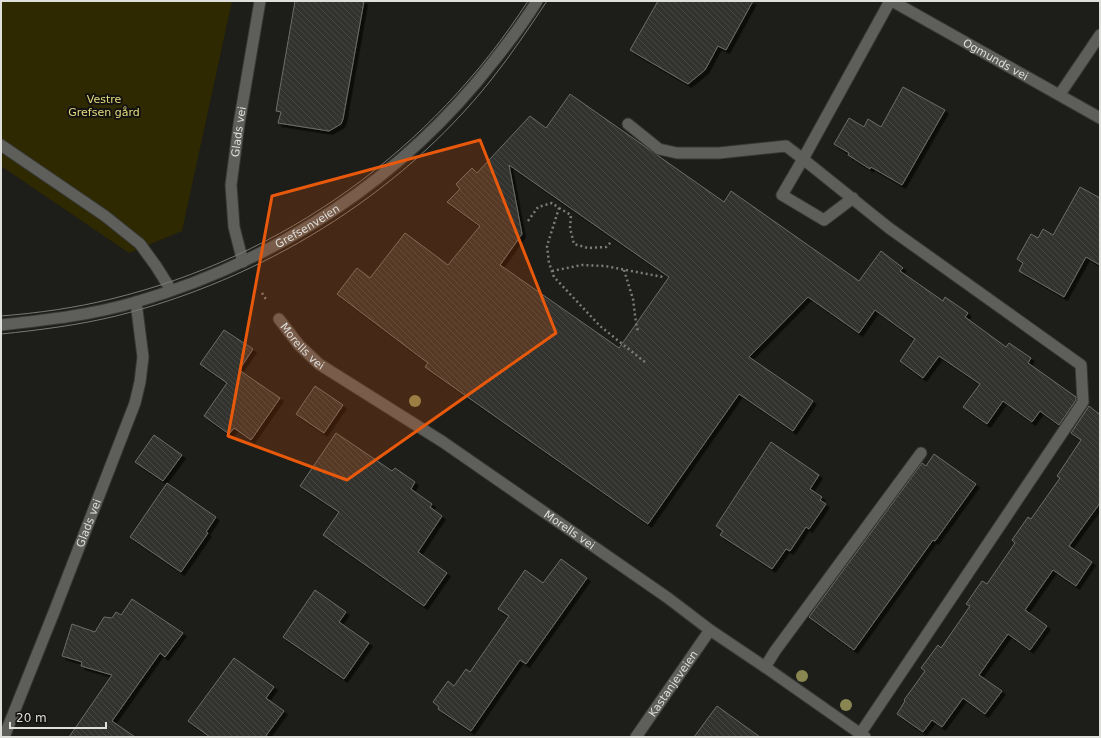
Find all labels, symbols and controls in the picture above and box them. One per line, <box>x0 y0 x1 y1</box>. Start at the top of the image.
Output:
street label: Ogmunds vei <box>961 36 1031 83</box>
park label: Vestre Grefsen gård <box>68 93 140 119</box>
street label: Glads vei <box>228 105 248 158</box>
street label: Grefsenveien <box>273 202 342 251</box>
street label: Morells vei <box>278 320 327 372</box>
street label: Glads vei <box>73 497 104 549</box>
street label: Morells vei <box>542 508 598 552</box>
street label: Kastanjeveien <box>646 648 700 719</box>
scale bar <box>10 704 106 730</box>
text: 20 m <box>16 711 47 725</box>

